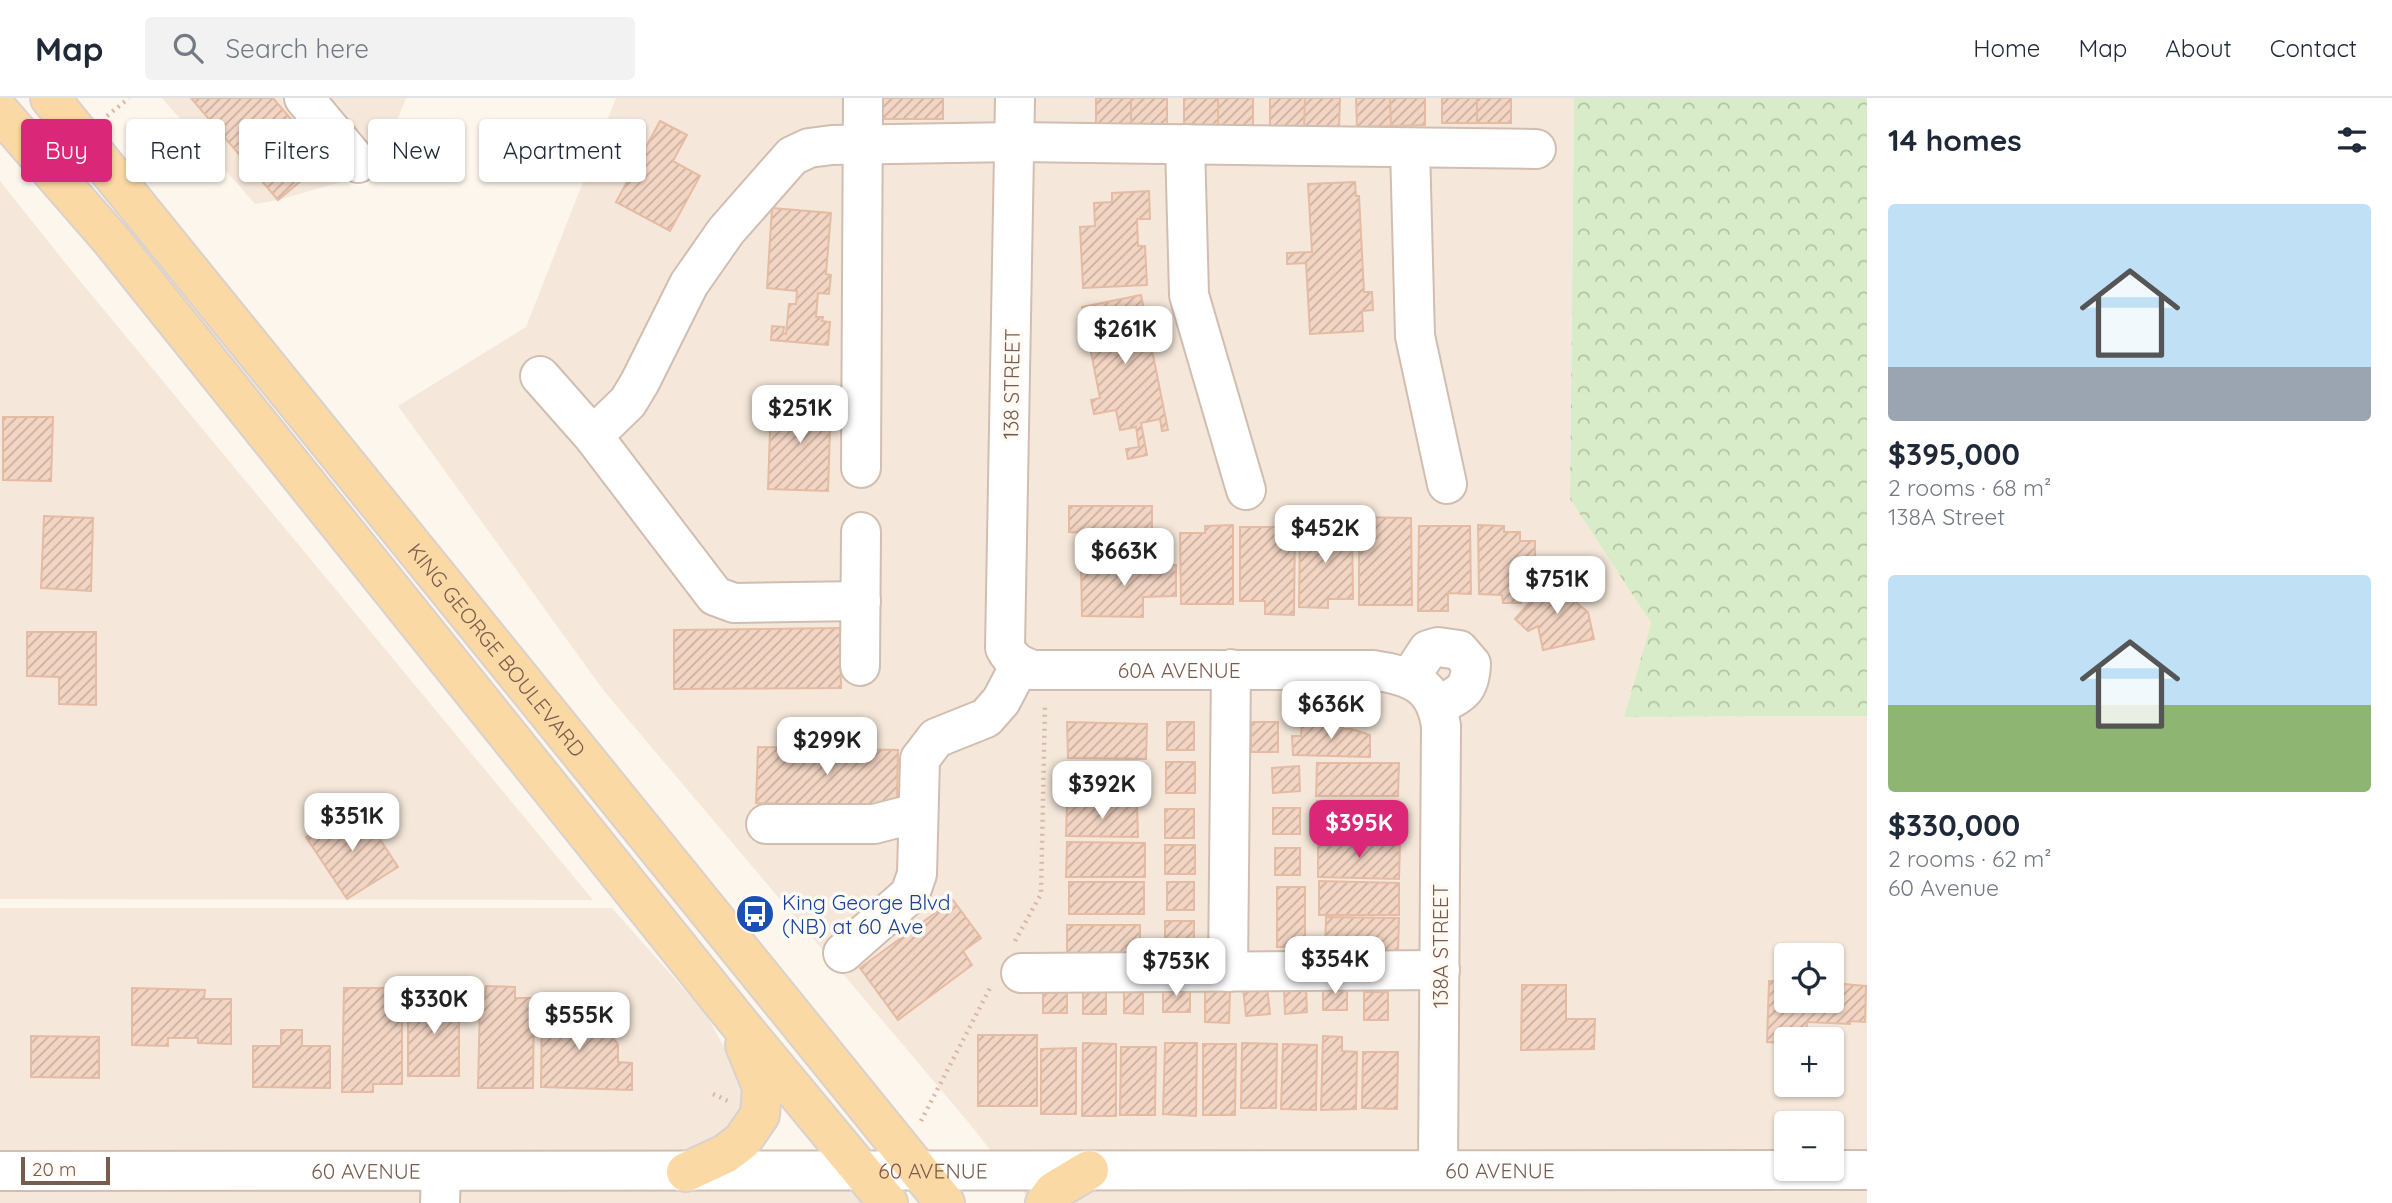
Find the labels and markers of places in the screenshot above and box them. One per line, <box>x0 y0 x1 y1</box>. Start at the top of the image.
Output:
pin: $261K <box>1076 306 1174 366</box>
pin: $251K <box>751 386 849 445</box>
pin: $452K <box>1276 505 1374 565</box>
pin: $663K <box>1075 528 1173 588</box>
pin: $751K <box>1508 556 1606 616</box>
pin: $636K <box>1282 682 1380 741</box>
pin: $299K <box>778 718 876 777</box>
pin: $392K <box>1053 762 1151 821</box>
pin: $351K <box>303 794 401 853</box>
pin: $395K <box>1310 800 1408 860</box>
place label: King George Blvd (NB) at 60 Ave <box>782 889 950 939</box>
bus stop icon: King George Blvd (NB) at 60 Ave <box>734 893 776 935</box>
pin: $354K <box>1286 936 1384 996</box>
pin: $753K <box>1127 939 1225 998</box>
pin: $330K <box>385 976 483 1036</box>
pin: $555K <box>530 992 628 1052</box>

